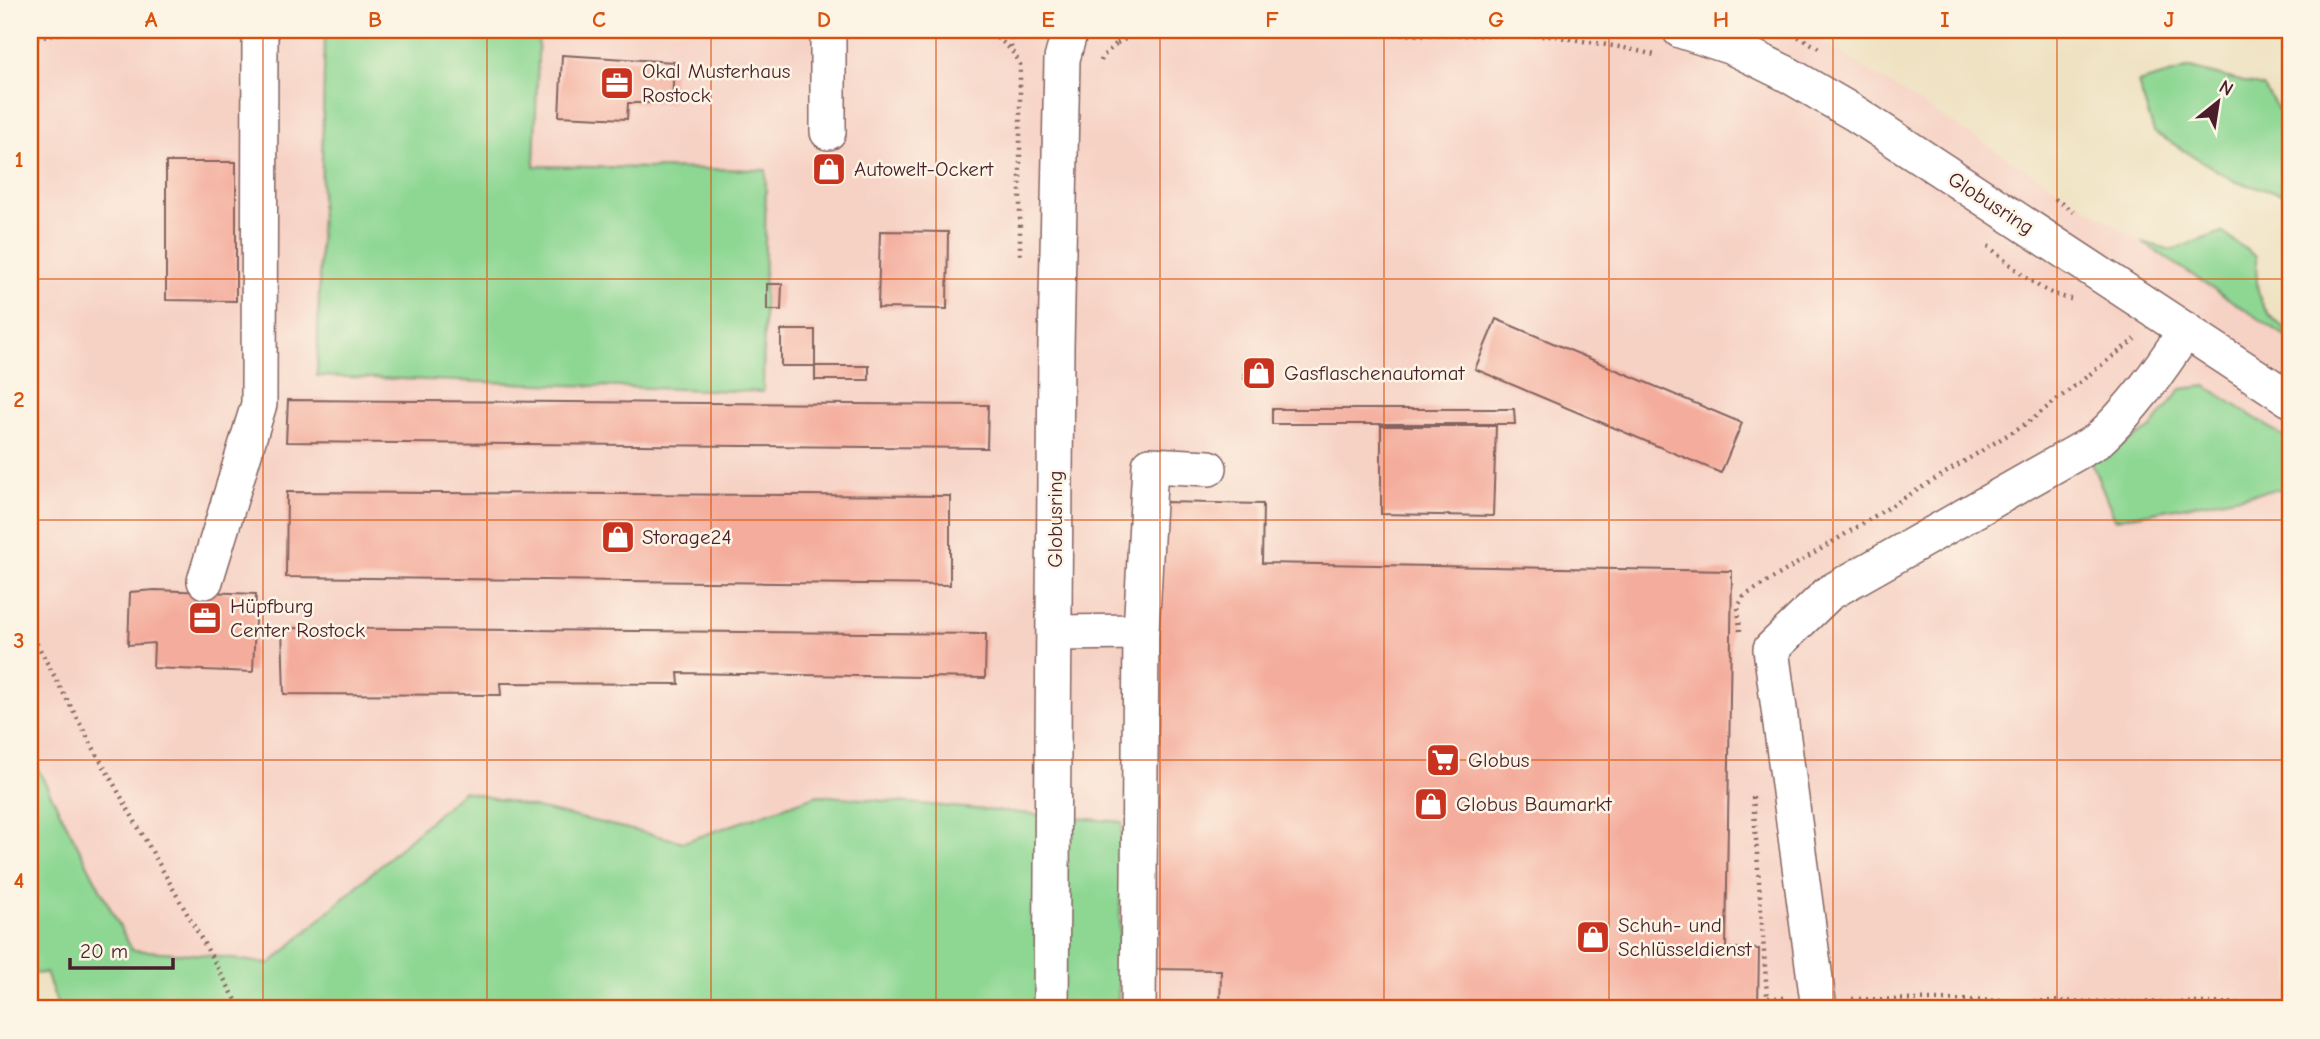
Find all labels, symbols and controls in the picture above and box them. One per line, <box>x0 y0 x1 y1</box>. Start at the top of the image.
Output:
text: A <box>145 6 158 33</box>
text: B <box>368 6 382 33</box>
text: C <box>592 6 606 33</box>
text: D <box>817 6 831 33</box>
text: E <box>1041 6 1055 33</box>
text: F <box>1265 6 1279 33</box>
text: G <box>1488 6 1504 33</box>
text: H <box>1713 6 1729 33</box>
text: I <box>1940 6 1950 33</box>
text: J <box>2164 6 2175 33</box>
place label: Okal Musterhaus Rostock <box>642 59 791 107</box>
office icon: Okal Musterhaus Rostock <box>598 64 636 102</box>
north arrow <box>2184 66 2254 136</box>
text: N <box>2215 76 2237 101</box>
text: 1 <box>14 146 24 173</box>
shop icon: Autowelt-Ockert <box>810 150 848 188</box>
place label: Autowelt-Ockert <box>854 157 994 181</box>
street label: Globusring <box>1944 166 2038 240</box>
shop icon: Gasflaschenautomat <box>1240 354 1278 392</box>
place label: Gasflaschenautomat <box>1284 361 1466 385</box>
text: 2 <box>13 386 25 413</box>
street label: Globusring <box>1043 470 1067 568</box>
shop icon: Storage24 <box>599 518 637 556</box>
place label: Storage24 <box>642 525 732 549</box>
place label: Hüpfburg Center Rostock <box>230 594 365 642</box>
office icon: Hüpfburg Center Rostock <box>186 599 224 637</box>
text: 3 <box>13 627 25 654</box>
supermarket icon: Globus <box>1424 741 1462 779</box>
place label: Globus <box>1468 748 1529 772</box>
shop icon: Globus Baumarkt <box>1412 785 1450 823</box>
place label: Globus Baumarkt <box>1456 792 1613 816</box>
text: 4 <box>14 867 25 894</box>
place label: Schuh- und Schlüsseldienst <box>1618 913 1753 961</box>
shop icon: Schuh- und Schlüsseldienst <box>1574 918 1612 956</box>
scale bar <box>70 927 173 971</box>
text: 20 m <box>80 939 128 963</box>

